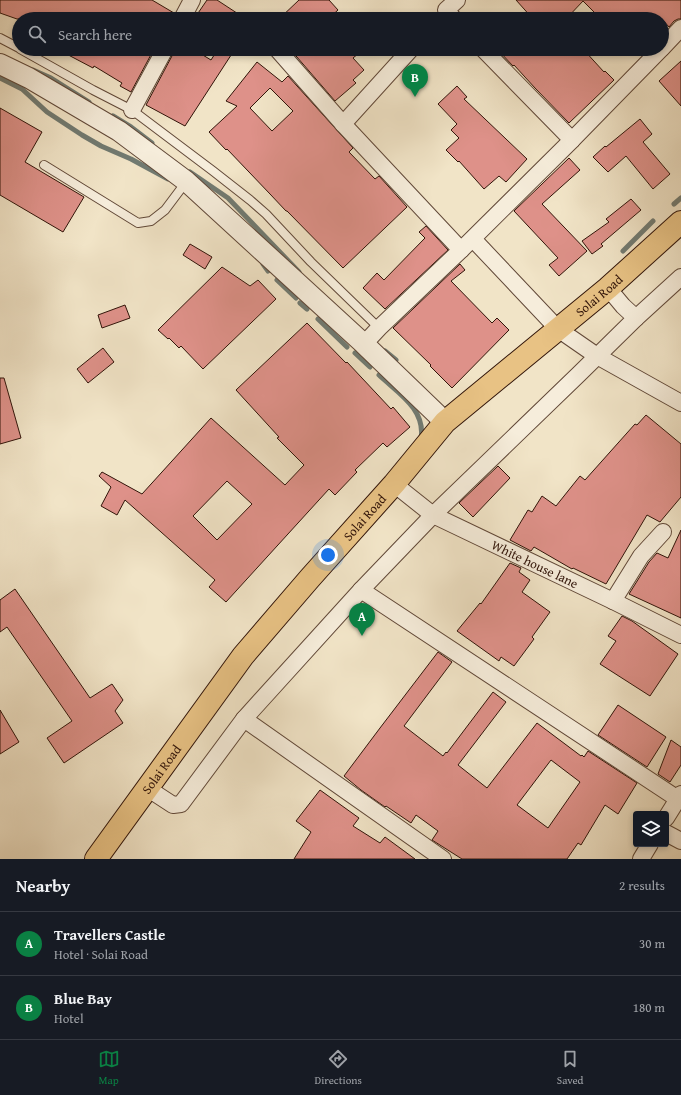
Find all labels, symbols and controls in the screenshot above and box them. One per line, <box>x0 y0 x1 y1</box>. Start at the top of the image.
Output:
search box <box>12 12 669 56</box>
icon: search <box>26 23 48 45</box>
text: Search here <box>58 24 132 45</box>
pin: B <box>402 64 428 97</box>
street label: Solai Road <box>571 270 627 321</box>
street label: Solai Road <box>338 490 390 545</box>
street label: White house lane <box>489 535 582 593</box>
your location <box>318 545 338 565</box>
pin: A <box>349 603 375 636</box>
street label: Solai Road <box>137 741 185 798</box>
map controls <box>633 811 669 847</box>
button: layers <box>633 811 669 847</box>
text: Nearby <box>16 873 70 898</box>
text: 2 results <box>619 876 665 895</box>
text: Travellers Castle <box>54 924 165 945</box>
text: A <box>25 934 33 953</box>
text: 30 m <box>639 934 665 953</box>
text: Hotel · Solai Road <box>54 945 148 964</box>
text: Blue Bay <box>54 988 112 1009</box>
text: B <box>25 998 33 1017</box>
text: 180 m <box>633 998 665 1017</box>
text: Hotel <box>54 1009 84 1028</box>
tab: Map <box>98 1048 120 1088</box>
tab: Directions <box>315 1048 362 1088</box>
tab: Saved <box>557 1048 583 1088</box>

